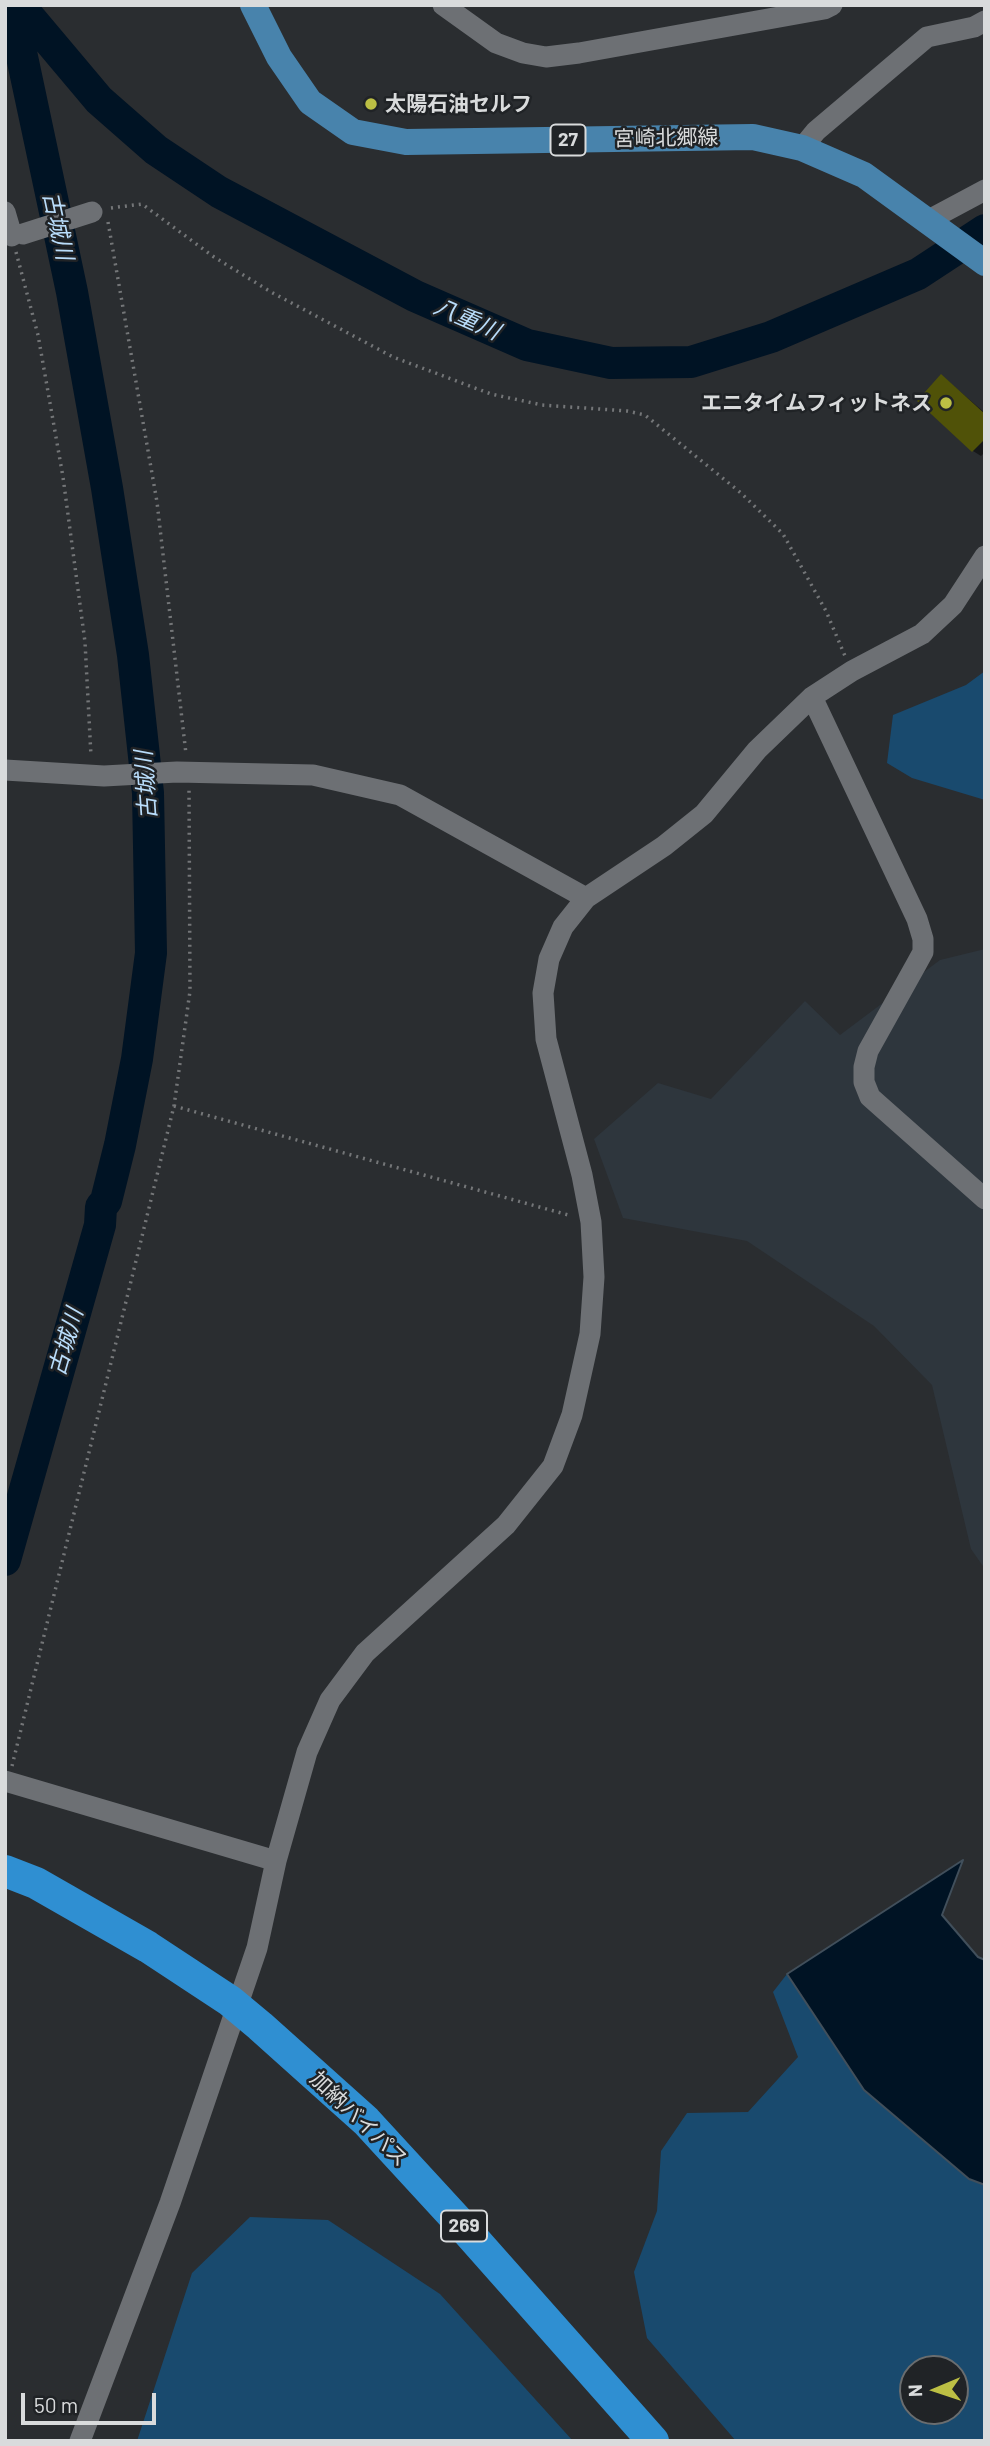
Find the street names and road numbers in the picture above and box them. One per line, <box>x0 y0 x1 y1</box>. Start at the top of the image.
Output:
road number: 27 <box>550 124 586 156</box>
street label: 宮崎北郷線 <box>613 124 719 152</box>
street label: 加納バイパス <box>305 2066 413 2172</box>
road number: 269 <box>441 2210 487 2242</box>

